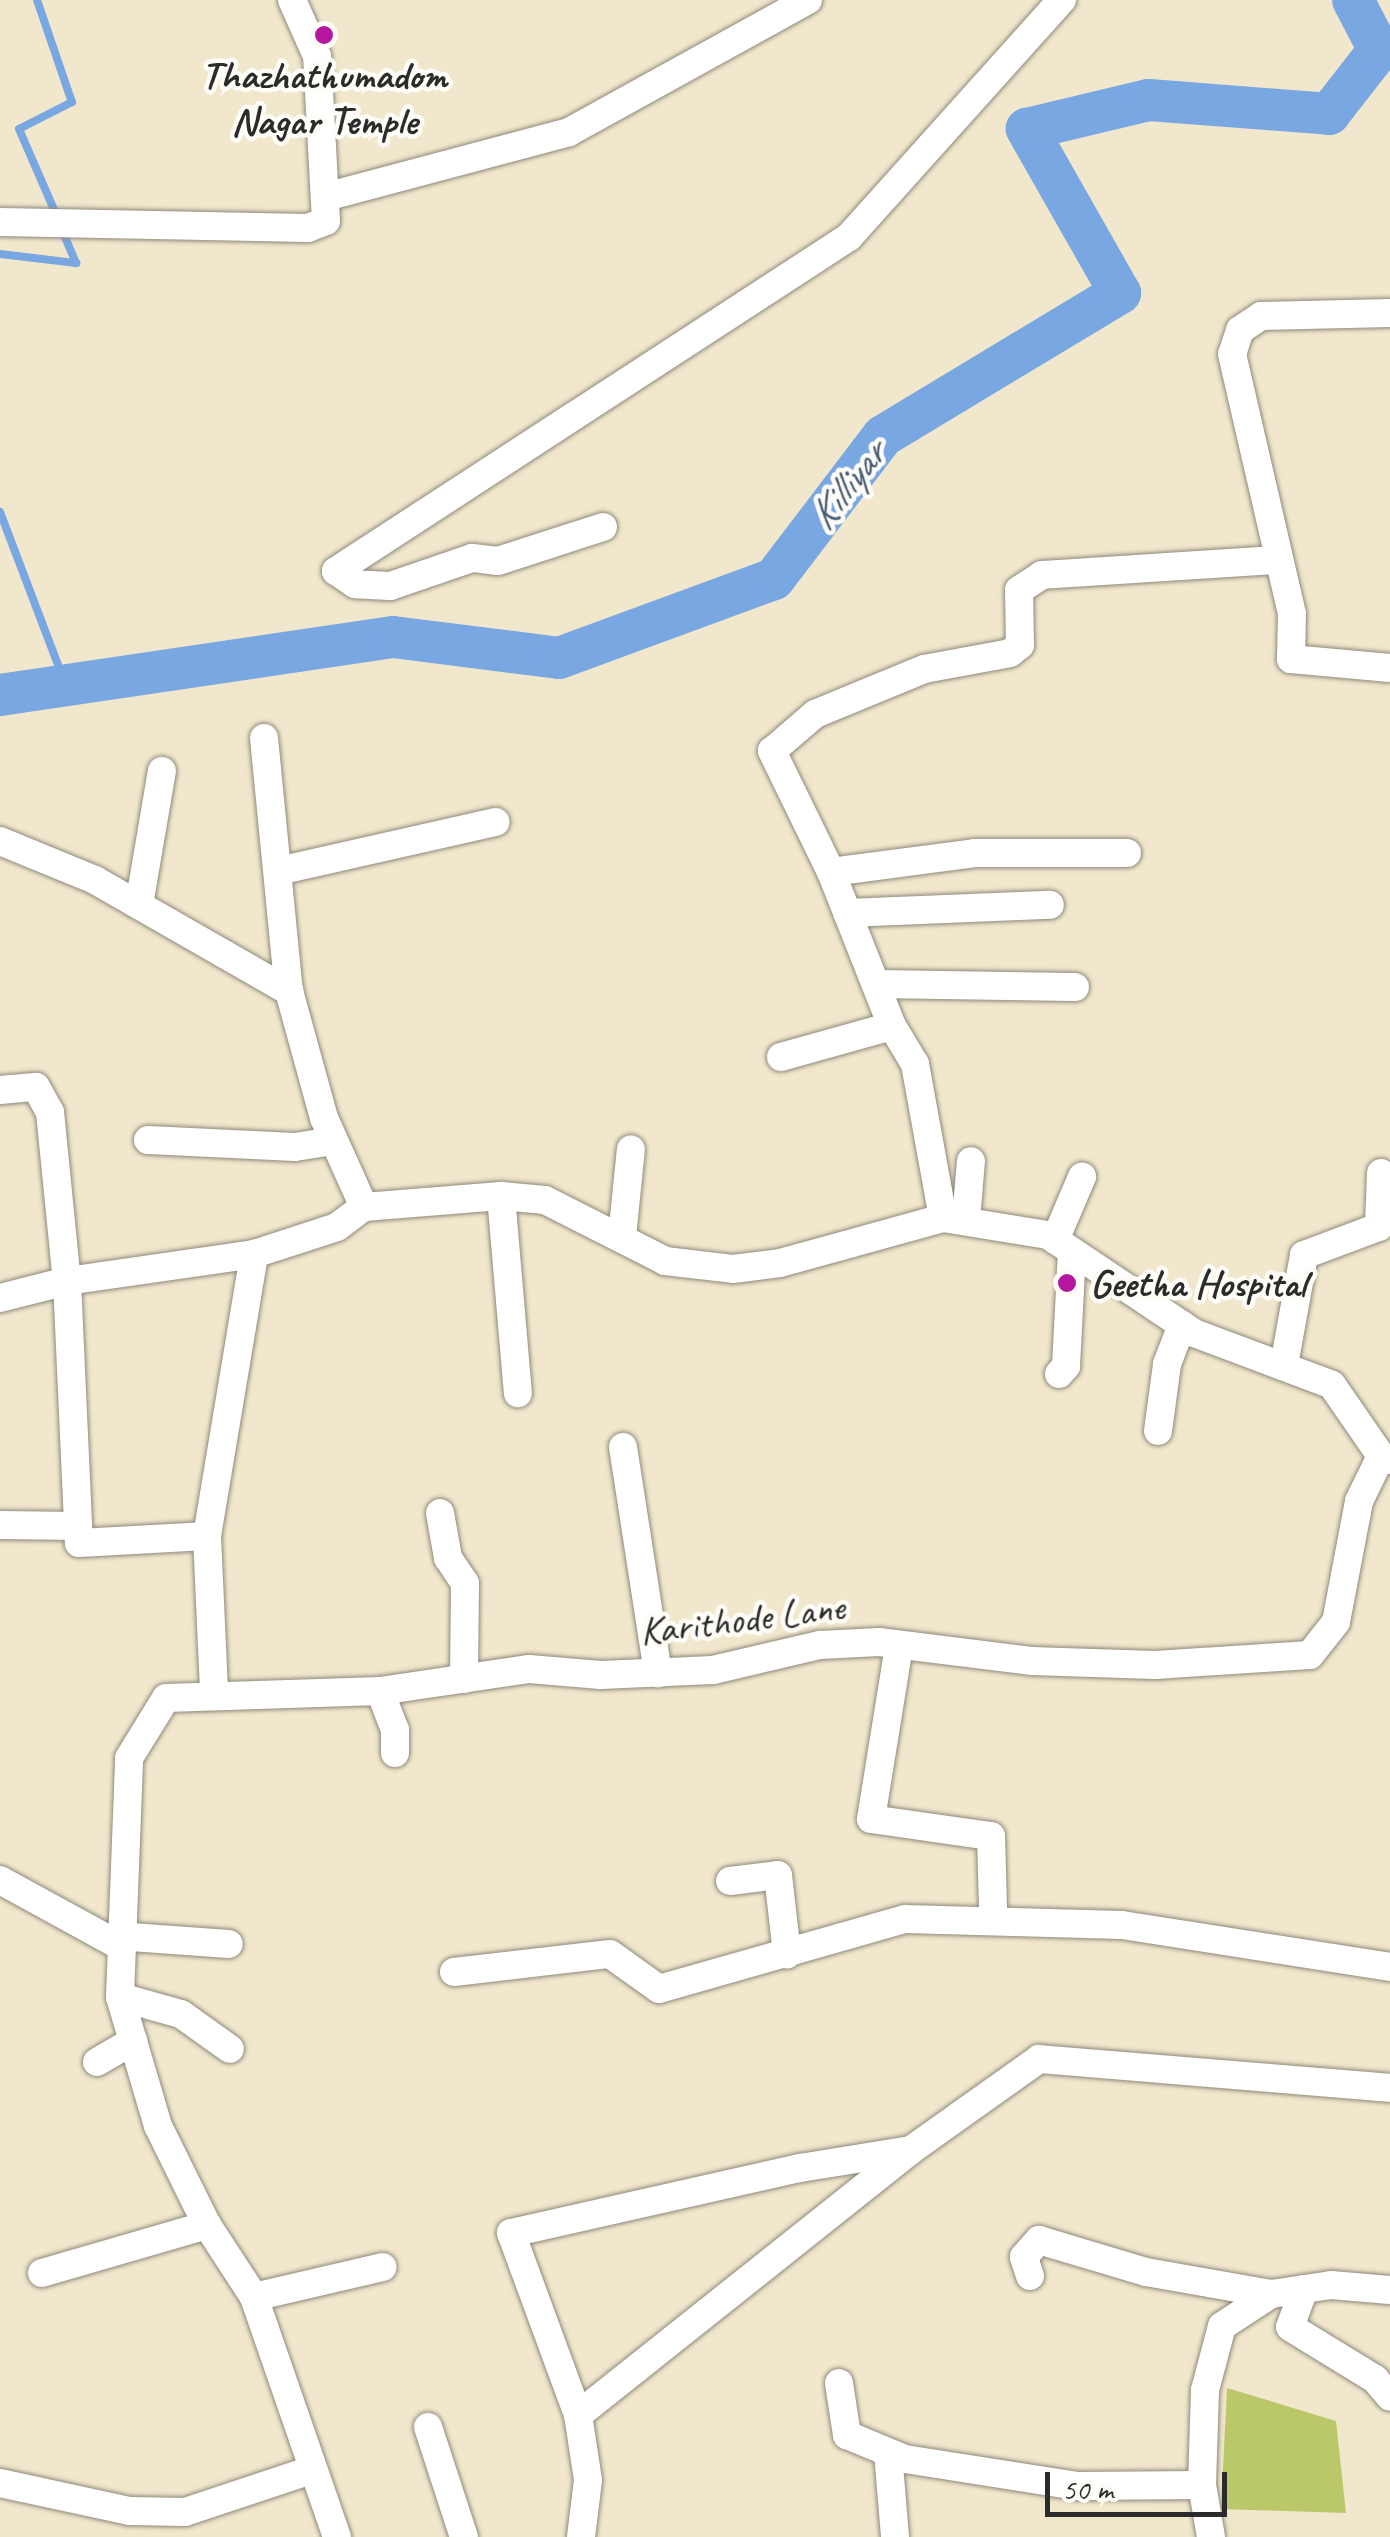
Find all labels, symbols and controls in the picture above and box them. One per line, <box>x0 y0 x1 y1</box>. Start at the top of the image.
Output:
marker: Thazhathumadom Nagar Temple <box>313 24 335 46</box>
place label: Thazhathumadom Nagar Temple <box>201 51 447 145</box>
water label: Killiyar <box>797 432 897 540</box>
place label: Geetha Hospital <box>1090 1259 1306 1307</box>
marker: Geetha Hospital <box>1054 1270 1080 1296</box>
street label: Karithode Lane <box>636 1583 848 1655</box>
scale bar <box>1050 2452 1232 2514</box>
text: 50 m <box>1062 2470 1113 2508</box>

